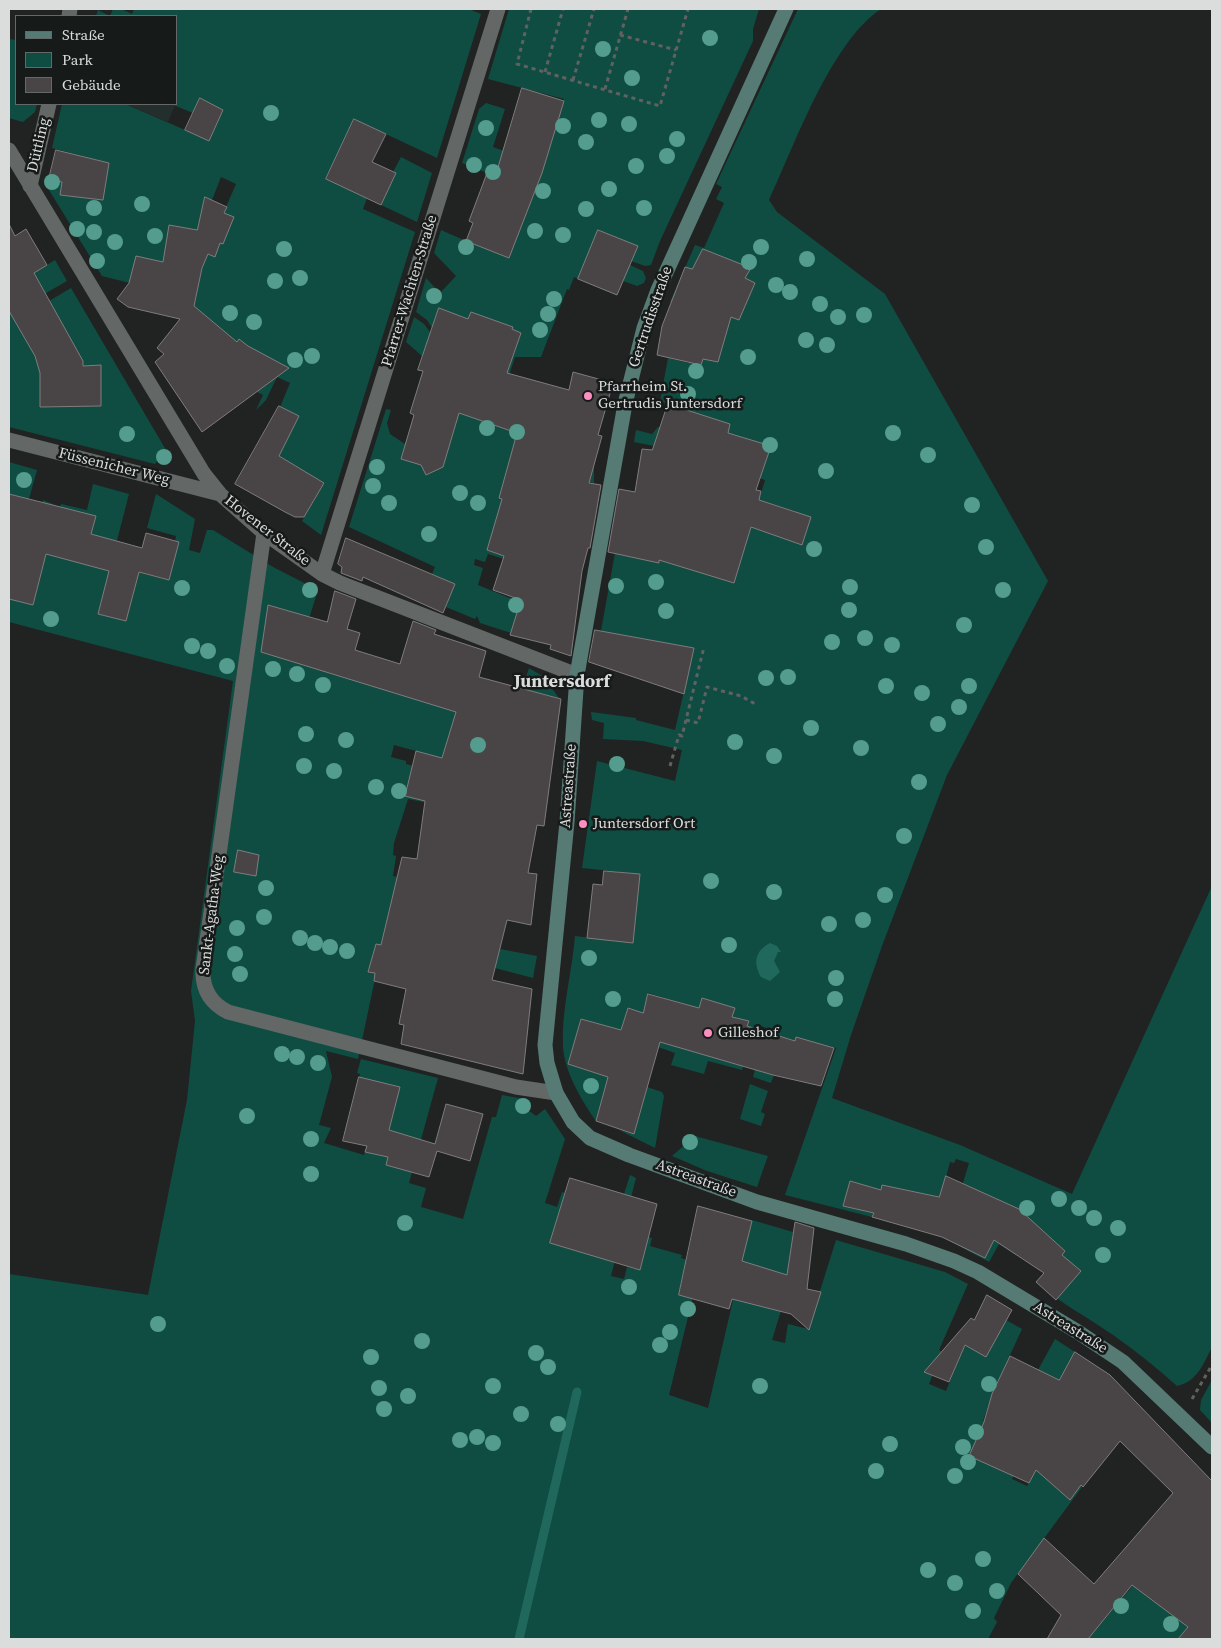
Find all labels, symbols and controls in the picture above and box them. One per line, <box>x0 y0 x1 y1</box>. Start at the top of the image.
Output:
legend <box>15 15 178 105</box>
text: Straße <box>62 24 105 45</box>
text: Park <box>62 49 93 70</box>
text: Gebäude <box>62 74 121 95</box>
street label: Düttling <box>24 116 54 174</box>
street label: Pfarrer-Wachten-Straße <box>378 213 442 369</box>
street label: Gertrudisstraße <box>625 264 677 370</box>
place label: Pfarrheim St. Gertrudis Juntersdorf <box>598 378 742 413</box>
marker: Pfarrheim St. Gertrudis Juntersdorf <box>582 390 594 402</box>
street label: Füssenicher Weg <box>57 445 171 489</box>
street label: Hovener Straße <box>220 492 314 570</box>
district label: Juntersdorf <box>514 671 610 693</box>
street label: Astreastraße <box>557 743 581 829</box>
place label: Juntersdorf Ort <box>593 815 695 833</box>
marker: Juntersdorf Ort <box>577 818 589 830</box>
street label: Sankt-Agatha-Weg <box>196 854 228 976</box>
place label: Gilleshof <box>718 1024 778 1042</box>
marker: Gilleshof <box>702 1027 714 1039</box>
street label: Astreastraße <box>653 1156 739 1202</box>
street label: Astreastraße <box>1029 1298 1111 1358</box>

